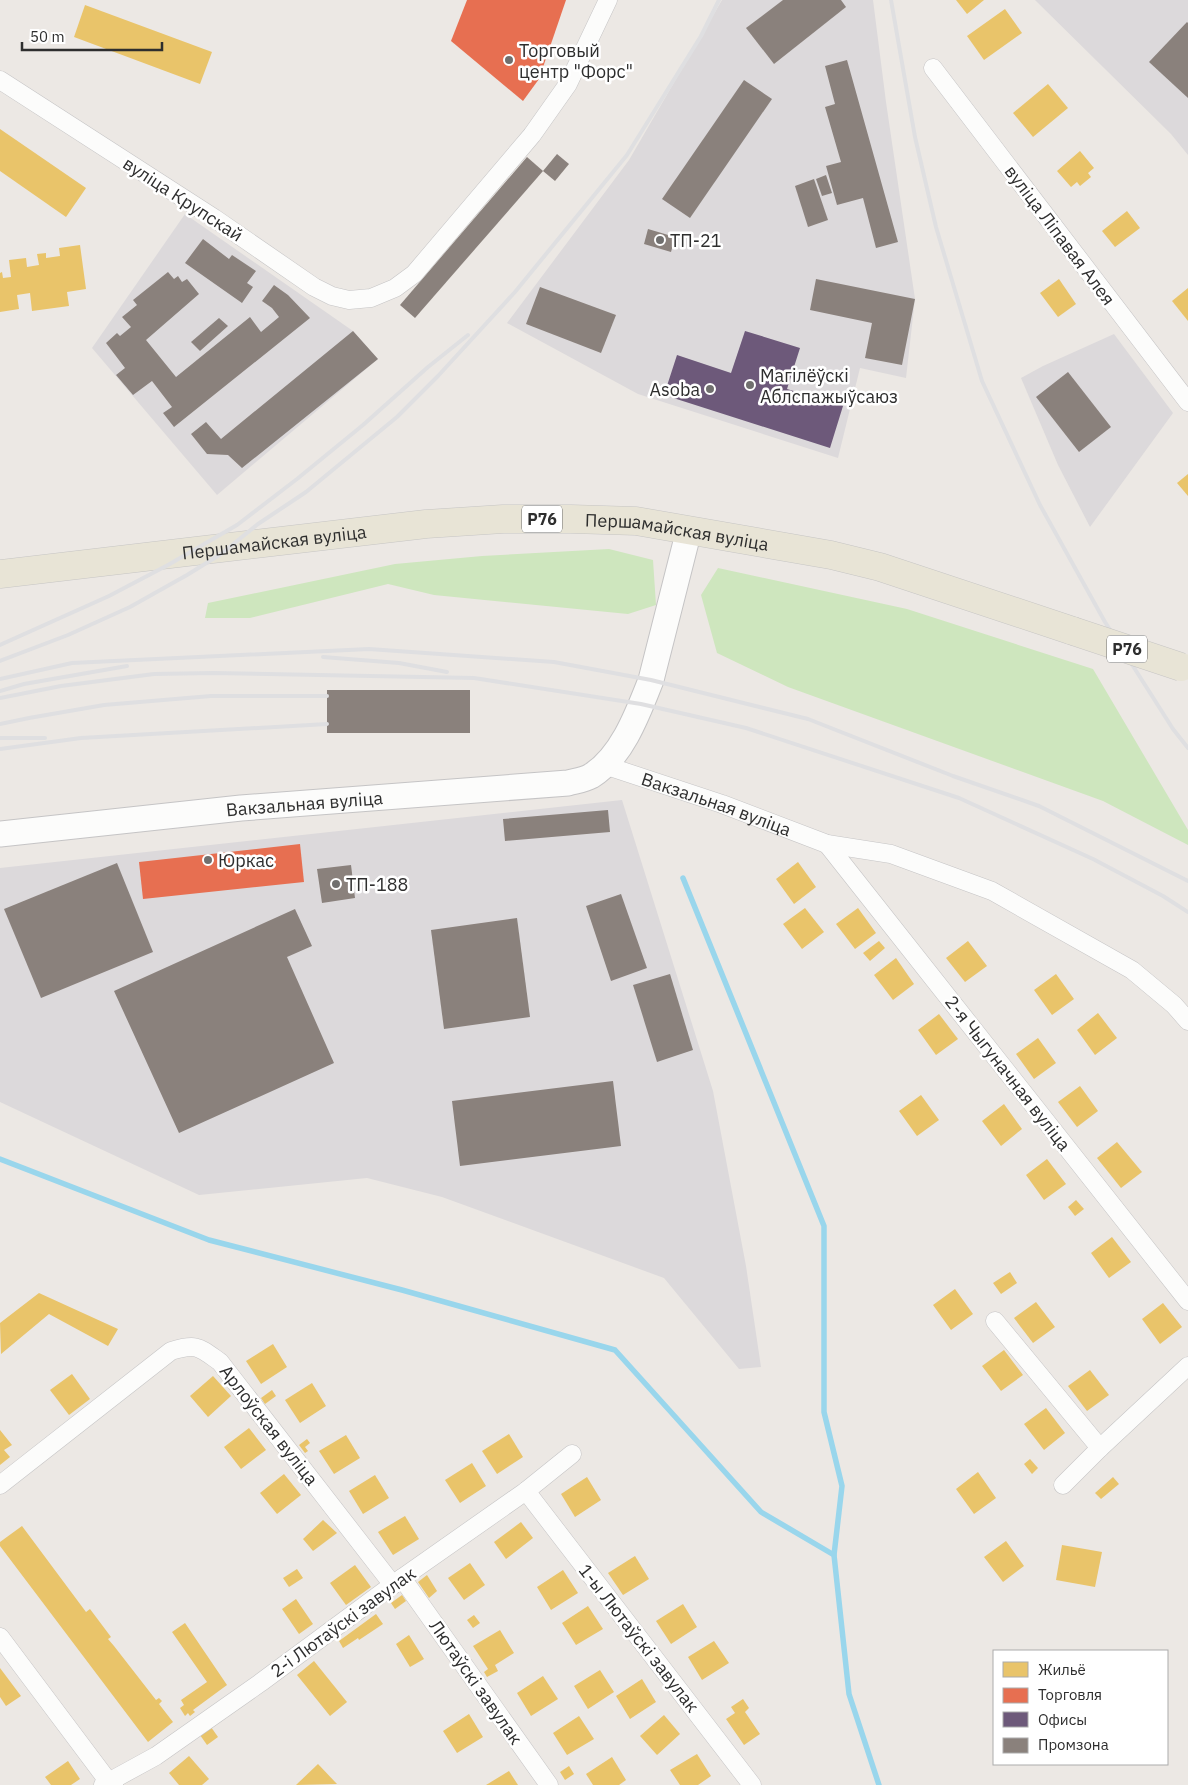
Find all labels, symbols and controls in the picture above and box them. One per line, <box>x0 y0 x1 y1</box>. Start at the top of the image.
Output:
scale bar <box>22 20 162 52</box>
text: 50 m <box>30 27 65 46</box>
place label: Торговый центр "Форс" <box>519 39 633 83</box>
marker: Торговый центр "Форс" <box>503 54 515 66</box>
street label: вуліца Крупскай <box>119 152 247 246</box>
street label: вуліца Ліпавая Алея <box>1000 160 1120 310</box>
place label: ТП-21 <box>670 229 722 252</box>
marker: ТП-21 <box>654 234 666 246</box>
place label: Магілёўскі Аблспажыўсаюз <box>760 364 898 408</box>
place label: Asoba <box>650 378 700 401</box>
marker: Магілёўскі Аблспажыўсаюз <box>744 379 756 391</box>
marker: Asoba <box>704 383 716 395</box>
road number: Р76 <box>522 506 562 532</box>
street label: Першамайская вуліца <box>585 508 771 556</box>
street label: Першамайская вуліца <box>181 520 368 564</box>
road number: Р76 <box>1107 636 1147 662</box>
street label: Вакзальная вуліца <box>639 767 795 841</box>
street label: Вакзальная вуліца <box>225 786 384 821</box>
place label: Юркас <box>218 849 274 872</box>
marker: Юркас <box>202 854 214 866</box>
place label: ТП-188 <box>346 873 408 896</box>
marker: ТП-188 <box>330 878 342 890</box>
street label: 2-я Чыгуначная вуліца <box>940 991 1076 1156</box>
street label: Арлоўская вуліца <box>215 1360 323 1490</box>
street label: 1-ы Лютаўскі завулак <box>574 1559 704 1717</box>
street label: 2-і Лютаўскі завулак <box>266 1562 420 1682</box>
street label: Лютаўскі завулак <box>424 1615 528 1749</box>
legend <box>993 1650 1168 1765</box>
text: Жильё <box>1038 1660 1086 1679</box>
text: Торговля <box>1038 1685 1102 1704</box>
text: Офисы <box>1038 1710 1087 1729</box>
text: Промзона <box>1038 1735 1109 1754</box>

